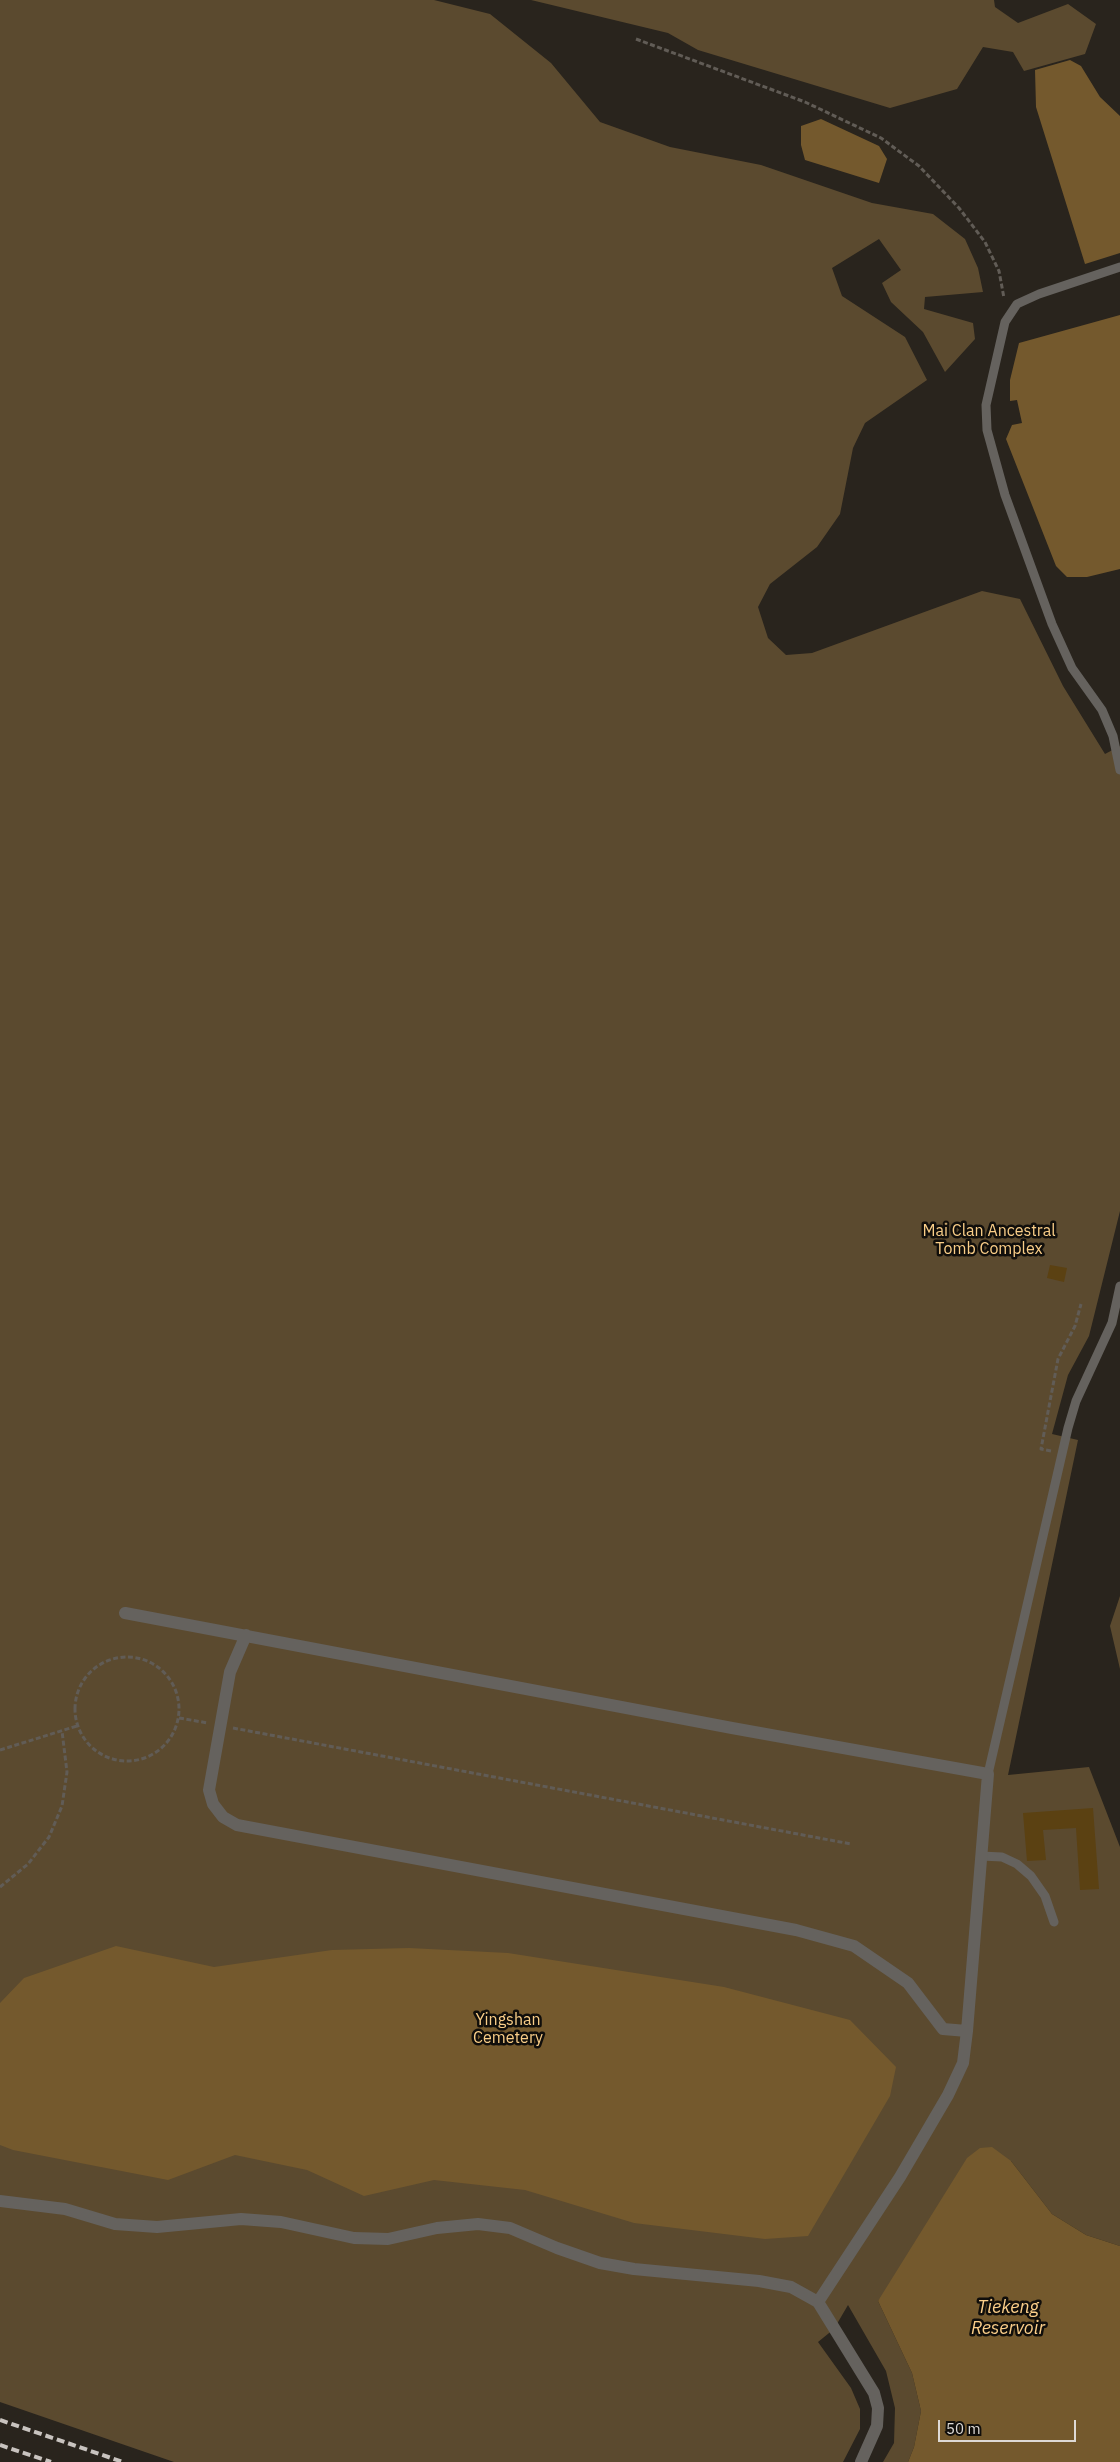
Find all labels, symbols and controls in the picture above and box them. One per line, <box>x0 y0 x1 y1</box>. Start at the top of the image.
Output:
park label: Mai Clan Ancestral Tomb Complex <box>922 1221 1056 1259</box>
park label: Yingshan Cemetery <box>473 2010 543 2048</box>
water label: Tiekeng Reservoir <box>971 2297 1045 2340</box>
scale bar <box>940 2410 1078 2442</box>
text: 50 m <box>946 2419 981 2438</box>

